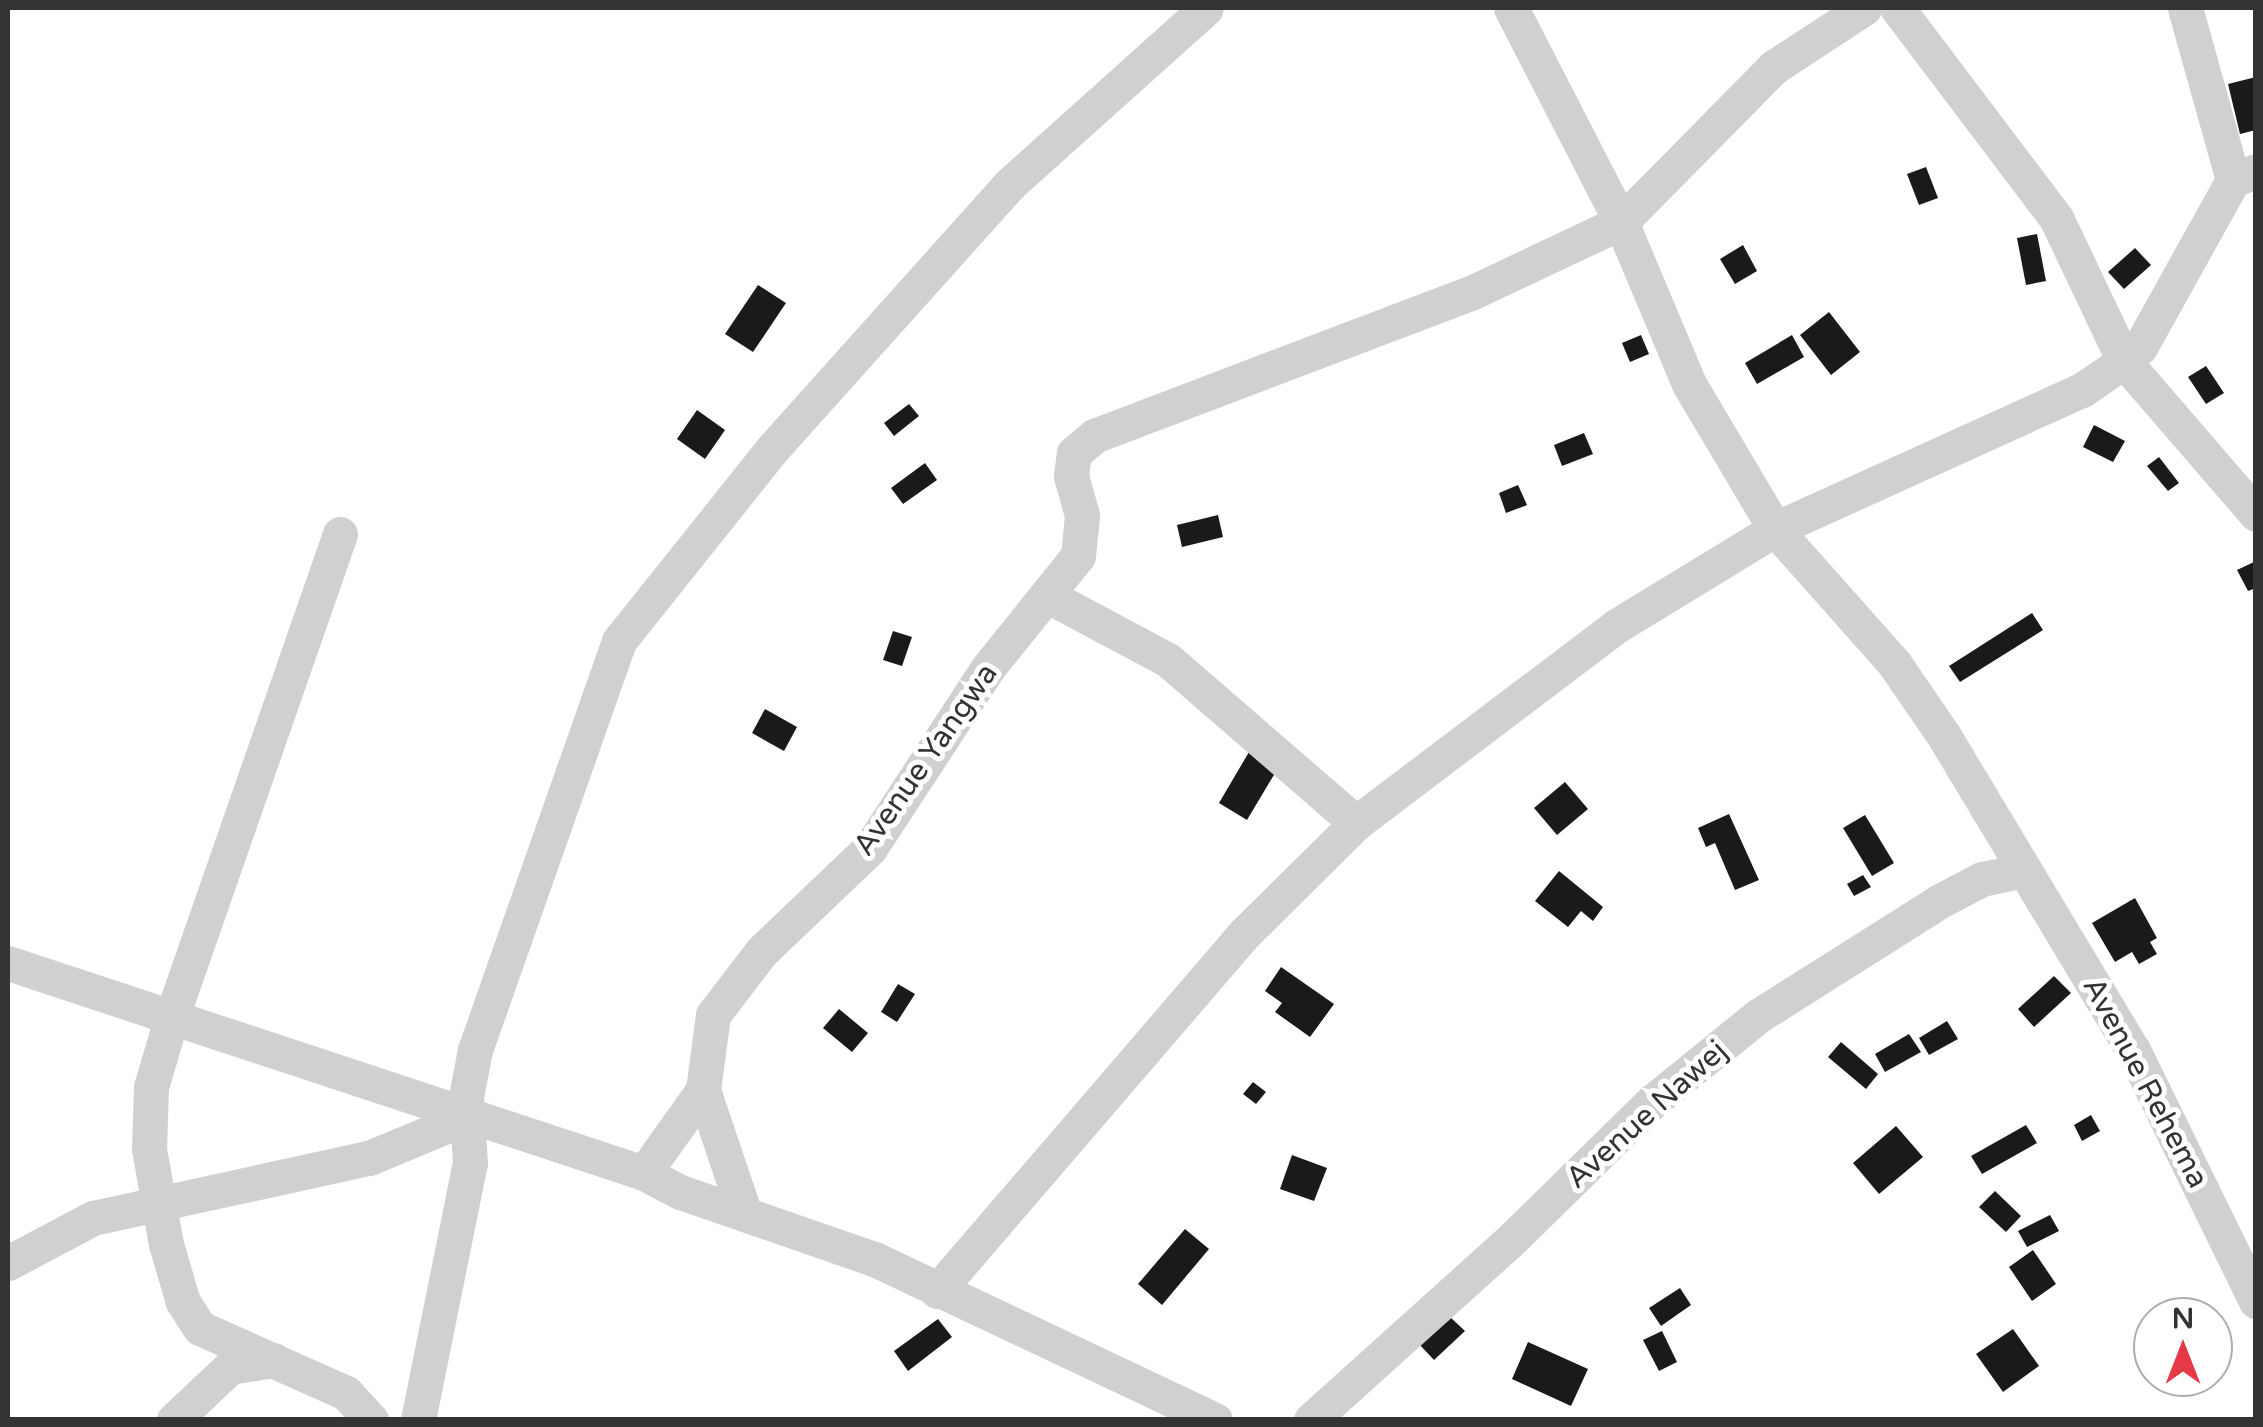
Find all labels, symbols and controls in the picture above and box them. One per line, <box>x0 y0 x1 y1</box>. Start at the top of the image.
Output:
street label: Avenue Yangwa <box>846 657 1006 863</box>
street label: Avenue Rehema <box>2074 972 2216 1194</box>
street label: Avenue Nawej <box>1559 1033 1735 1197</box>
north arrow <box>2133 1297 2233 1397</box>
text: N <box>2172 1302 2194 1336</box>

